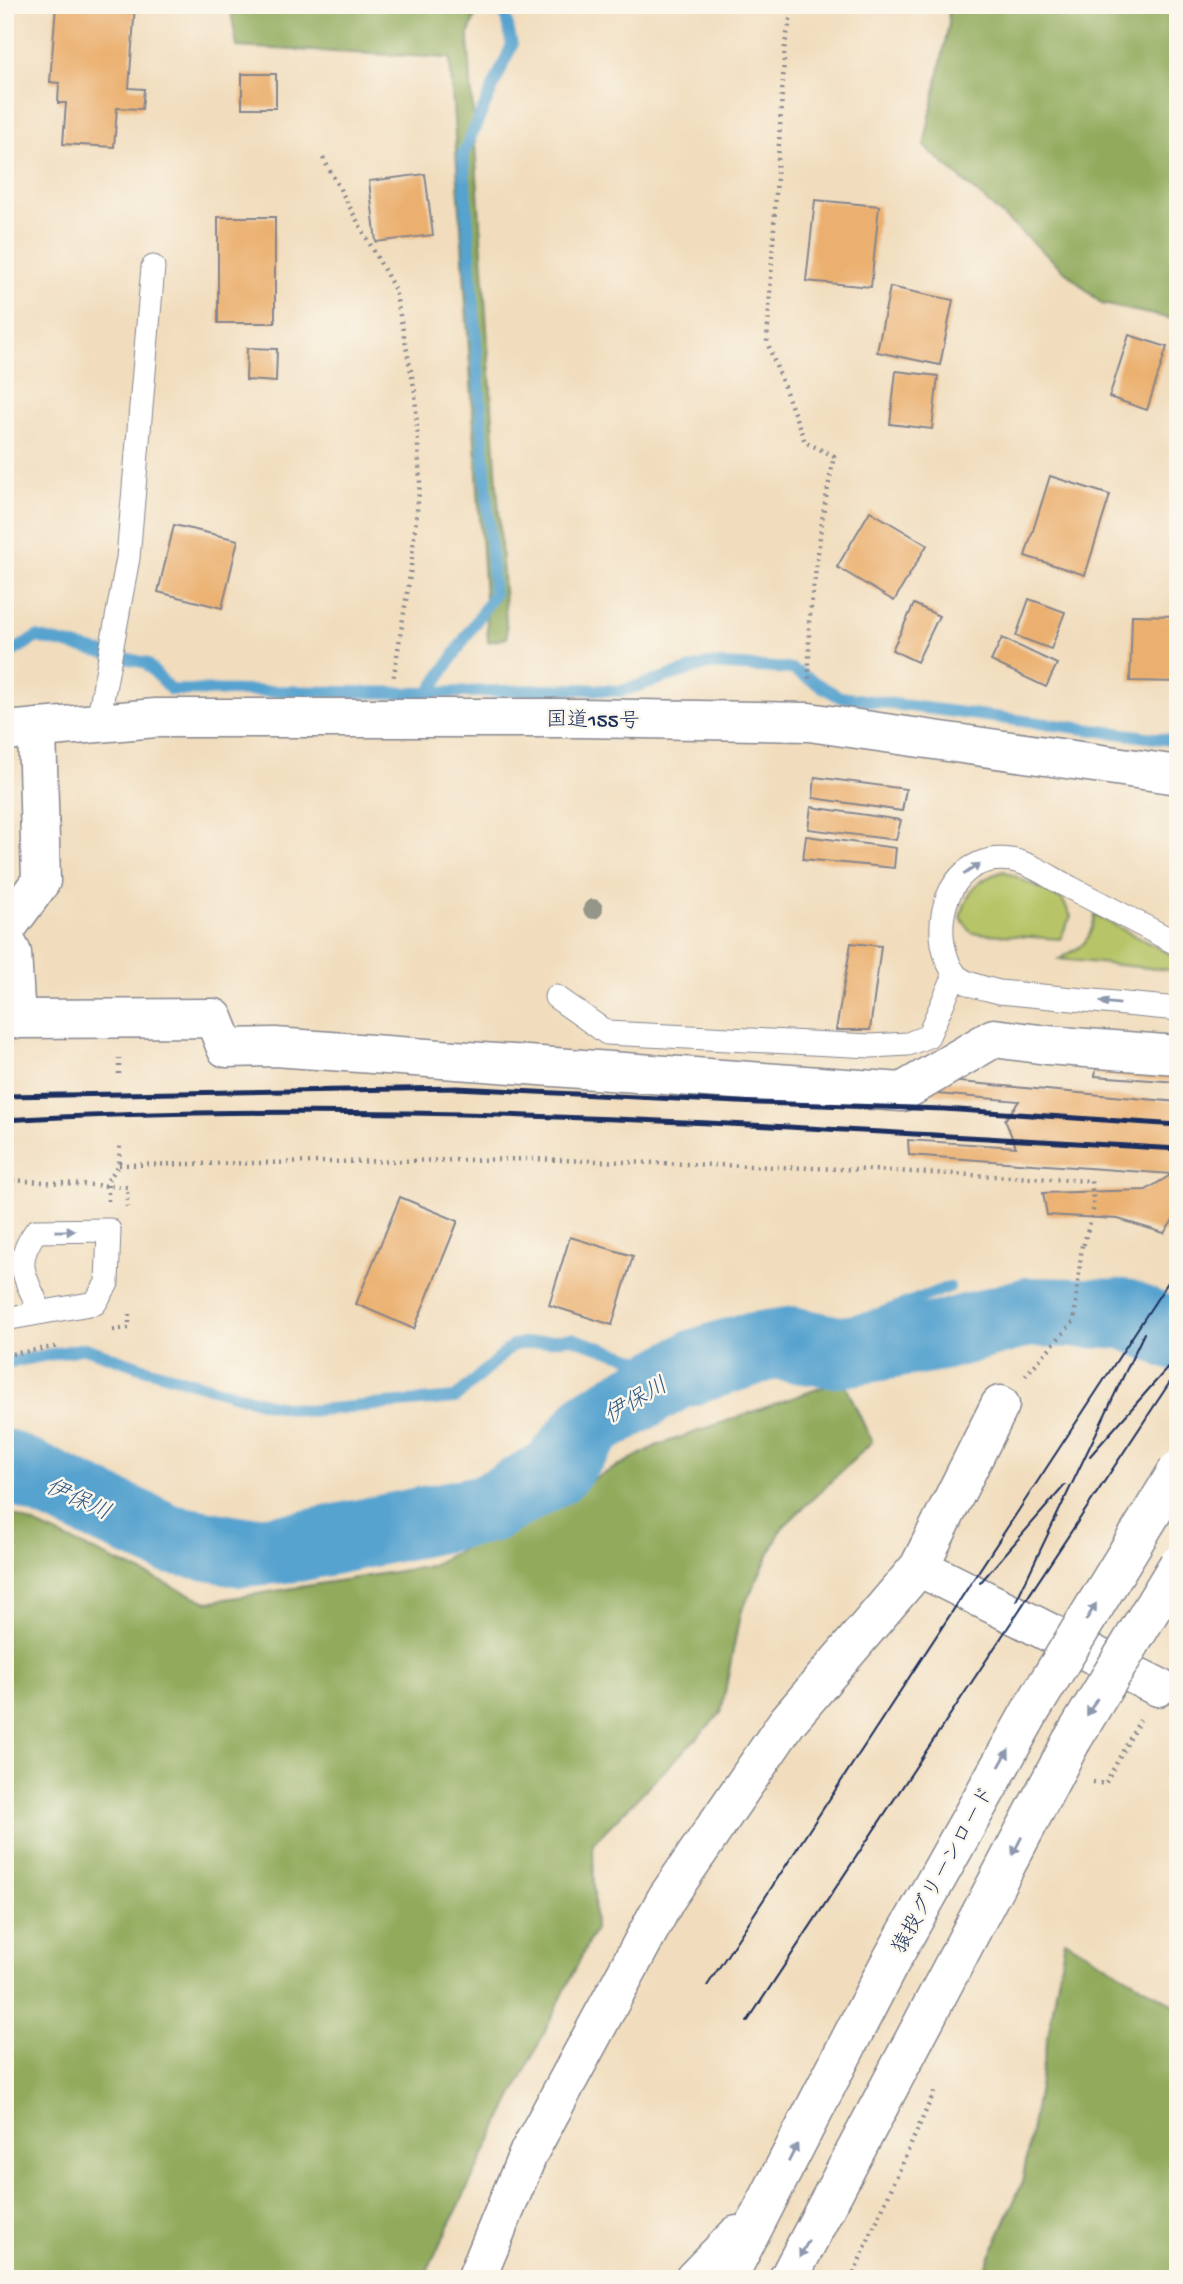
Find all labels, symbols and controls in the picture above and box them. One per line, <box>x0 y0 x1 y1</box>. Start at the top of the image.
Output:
street label: 国道155号 <box>546 708 640 736</box>
one-way arrow <box>962 863 982 876</box>
one-way arrow <box>1099 997 1121 1008</box>
one-way arrow <box>55 1225 77 1236</box>
water label: 伊保川 <box>600 1372 673 1431</box>
water label: 伊保川 <box>41 1473 115 1528</box>
one-way arrow <box>1084 1602 1097 1621</box>
one-way arrow <box>1086 1698 1098 1717</box>
one-way arrow <box>998 1748 1010 1768</box>
street label: 猿投グリーンロード <box>888 1782 1002 1959</box>
one-way arrow <box>1011 1836 1023 1856</box>
one-way arrow <box>788 2143 799 2163</box>
one-way arrow <box>798 2239 809 2259</box>

